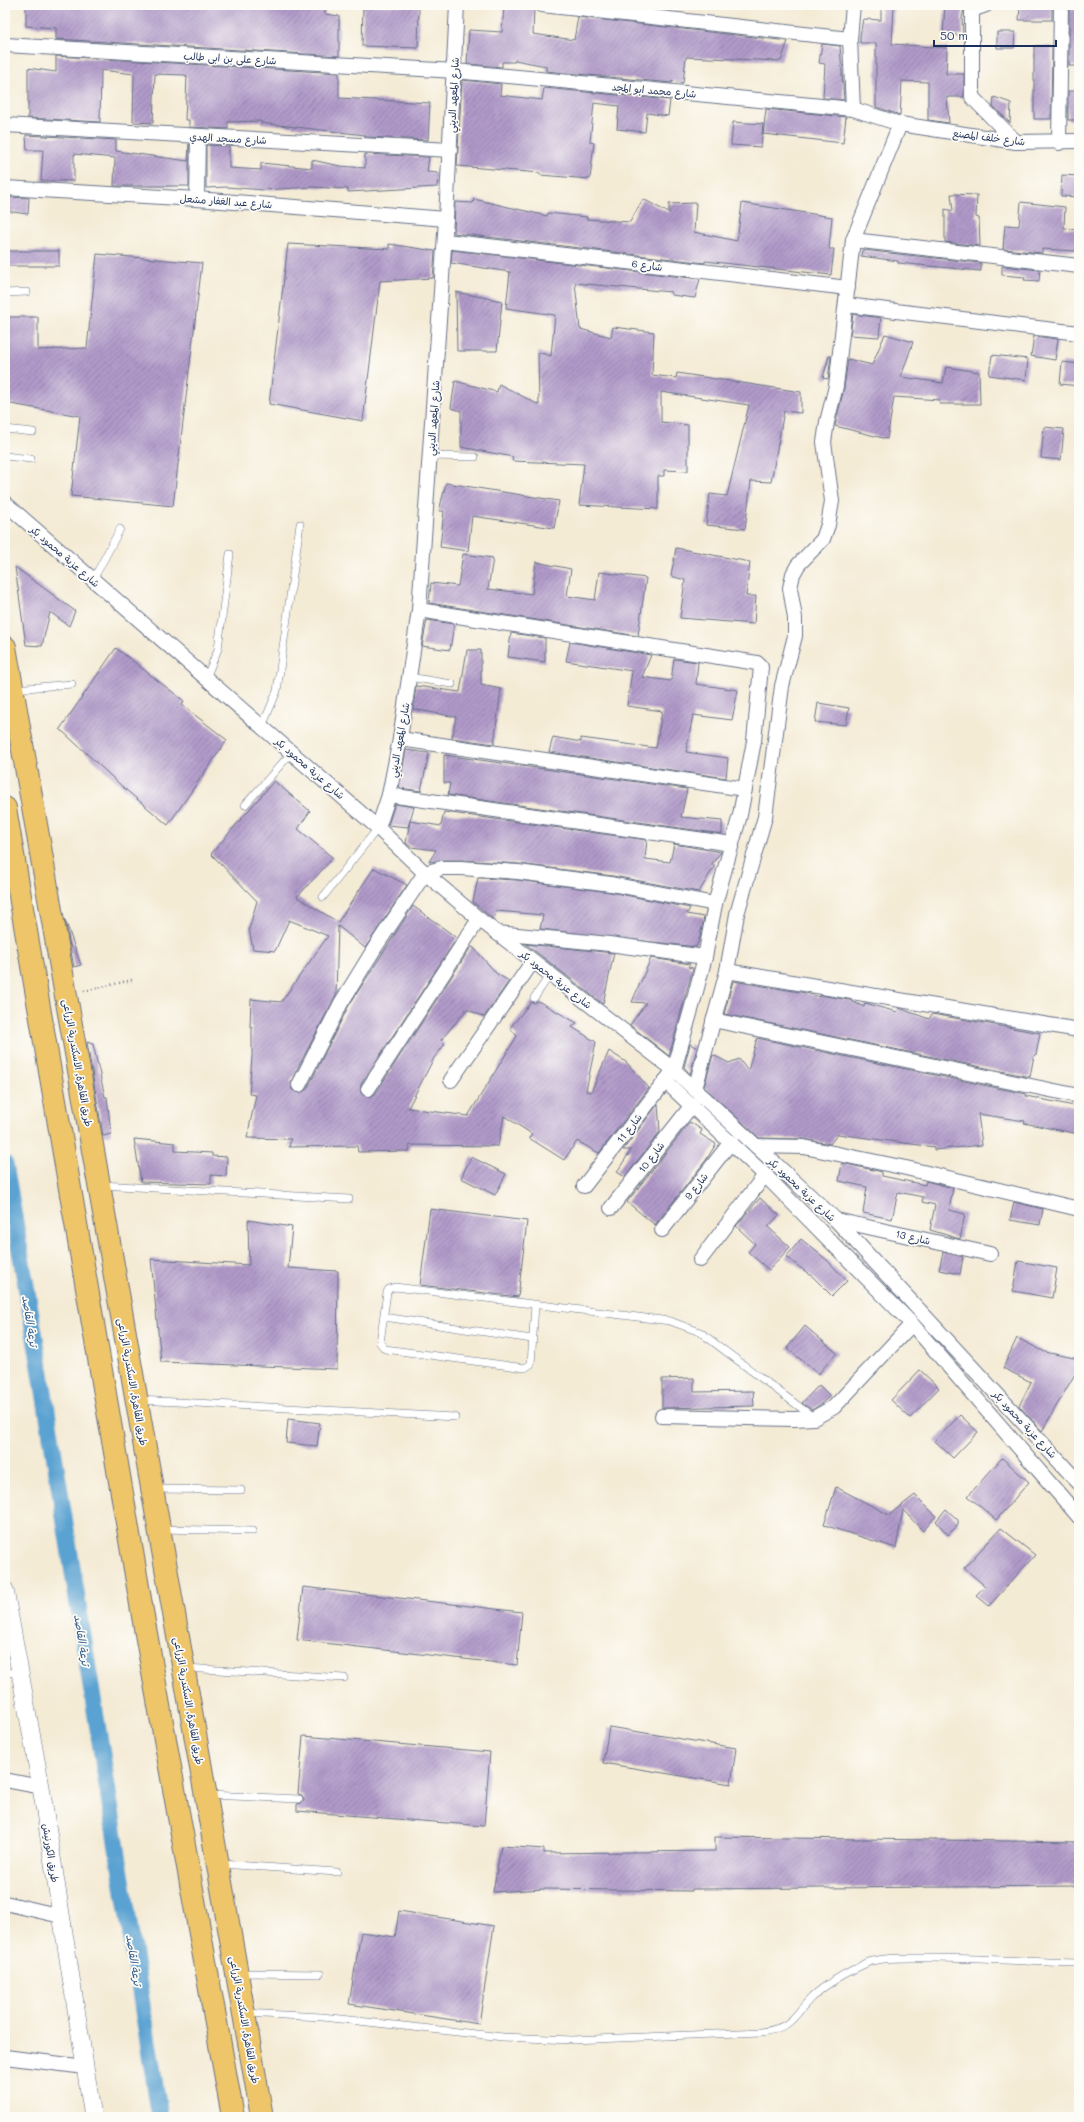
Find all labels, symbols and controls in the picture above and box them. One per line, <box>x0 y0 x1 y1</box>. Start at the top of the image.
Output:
scale bar <box>934 22 1056 48</box>
text: 50 m <box>940 27 968 43</box>
street label: شارع على بن ابى طالب <box>183 49 277 68</box>
street label: شارع المعهد الديني <box>444 57 465 133</box>
street label: شارع محمد ابو المجد <box>611 79 697 102</box>
street label: شارع خلف المصنع <box>952 126 1026 150</box>
street label: شارع مسجد الهدي <box>189 129 267 149</box>
street label: شارع عبد الغفار مشعل <box>179 191 273 212</box>
street label: شارع 6 <box>631 256 663 275</box>
street label: شارع المعهد الديني <box>423 380 446 456</box>
street label: شارع عزبة محمود بكر <box>26 521 103 591</box>
street label: شارع المعهد الديني <box>386 701 415 779</box>
street label: شارع عزبة محمود بكر <box>271 733 348 803</box>
street label: شارع عزبة محمود بكر <box>516 946 595 1013</box>
street label: طريق القاهرة, الاسكندرية الزراعى <box>59 998 96 1128</box>
street label: شارع 11 <box>613 1110 646 1146</box>
street label: شارع 10 <box>635 1138 668 1176</box>
street label: شارع عزبة محمود بكر <box>764 1153 839 1225</box>
street label: شارع 9 <box>681 1169 712 1203</box>
street label: شارع 13 <box>894 1226 932 1249</box>
water label: ترعة القاصد <box>19 1294 42 1349</box>
street label: طريق القاهرة, الاسكندرية الزراعى <box>114 1317 151 1447</box>
street label: شارع عزبة محمود بكر <box>988 1386 1060 1462</box>
water label: ترعة القاصد <box>71 1613 94 1668</box>
street label: طريق القاهرة, الاسكندرية الزراعى <box>170 1636 207 1766</box>
street label: طريق الكورنيش <box>39 1823 63 1883</box>
water label: ترعة القاصد <box>123 1933 146 1988</box>
street label: طريق القاهرة, الاسكندرية الزراعى <box>226 1955 263 2085</box>

